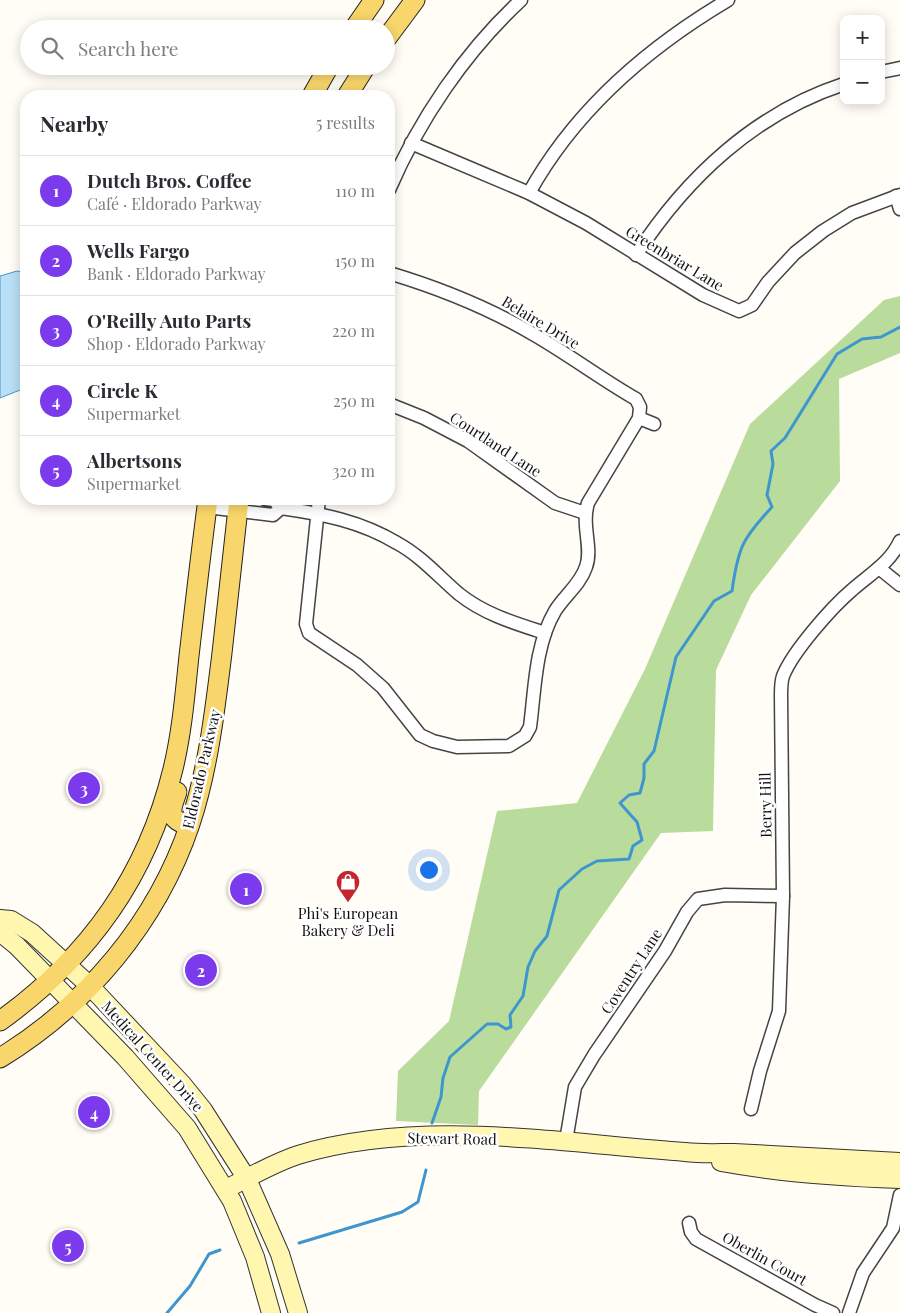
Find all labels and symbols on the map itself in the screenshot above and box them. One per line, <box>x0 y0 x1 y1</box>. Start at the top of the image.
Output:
street label: Greenbriar Lane <box>622 221 728 295</box>
street label: Belaire Drive <box>498 291 584 353</box>
street label: Courtland Lane <box>446 407 546 481</box>
street label: Eldorado Parkway <box>178 707 225 831</box>
pin: 3 <box>68 769 100 807</box>
street label: Berry Hill <box>754 772 776 838</box>
your location <box>416 857 442 883</box>
shop icon: Phi's European Bakery & Deli <box>335 869 361 903</box>
pin: 1 <box>230 870 262 908</box>
place label: Phi's European Bakery & Deli <box>298 903 398 940</box>
street label: Coventry Lane <box>596 924 666 1018</box>
pin: 2 <box>185 951 217 989</box>
street label: Medical Center Drive <box>98 996 208 1116</box>
pin: 4 <box>78 1093 110 1131</box>
street label: Stewart Road <box>407 1127 497 1149</box>
street label: Oberlin Court <box>719 1226 812 1290</box>
pin: 5 <box>52 1227 84 1265</box>

